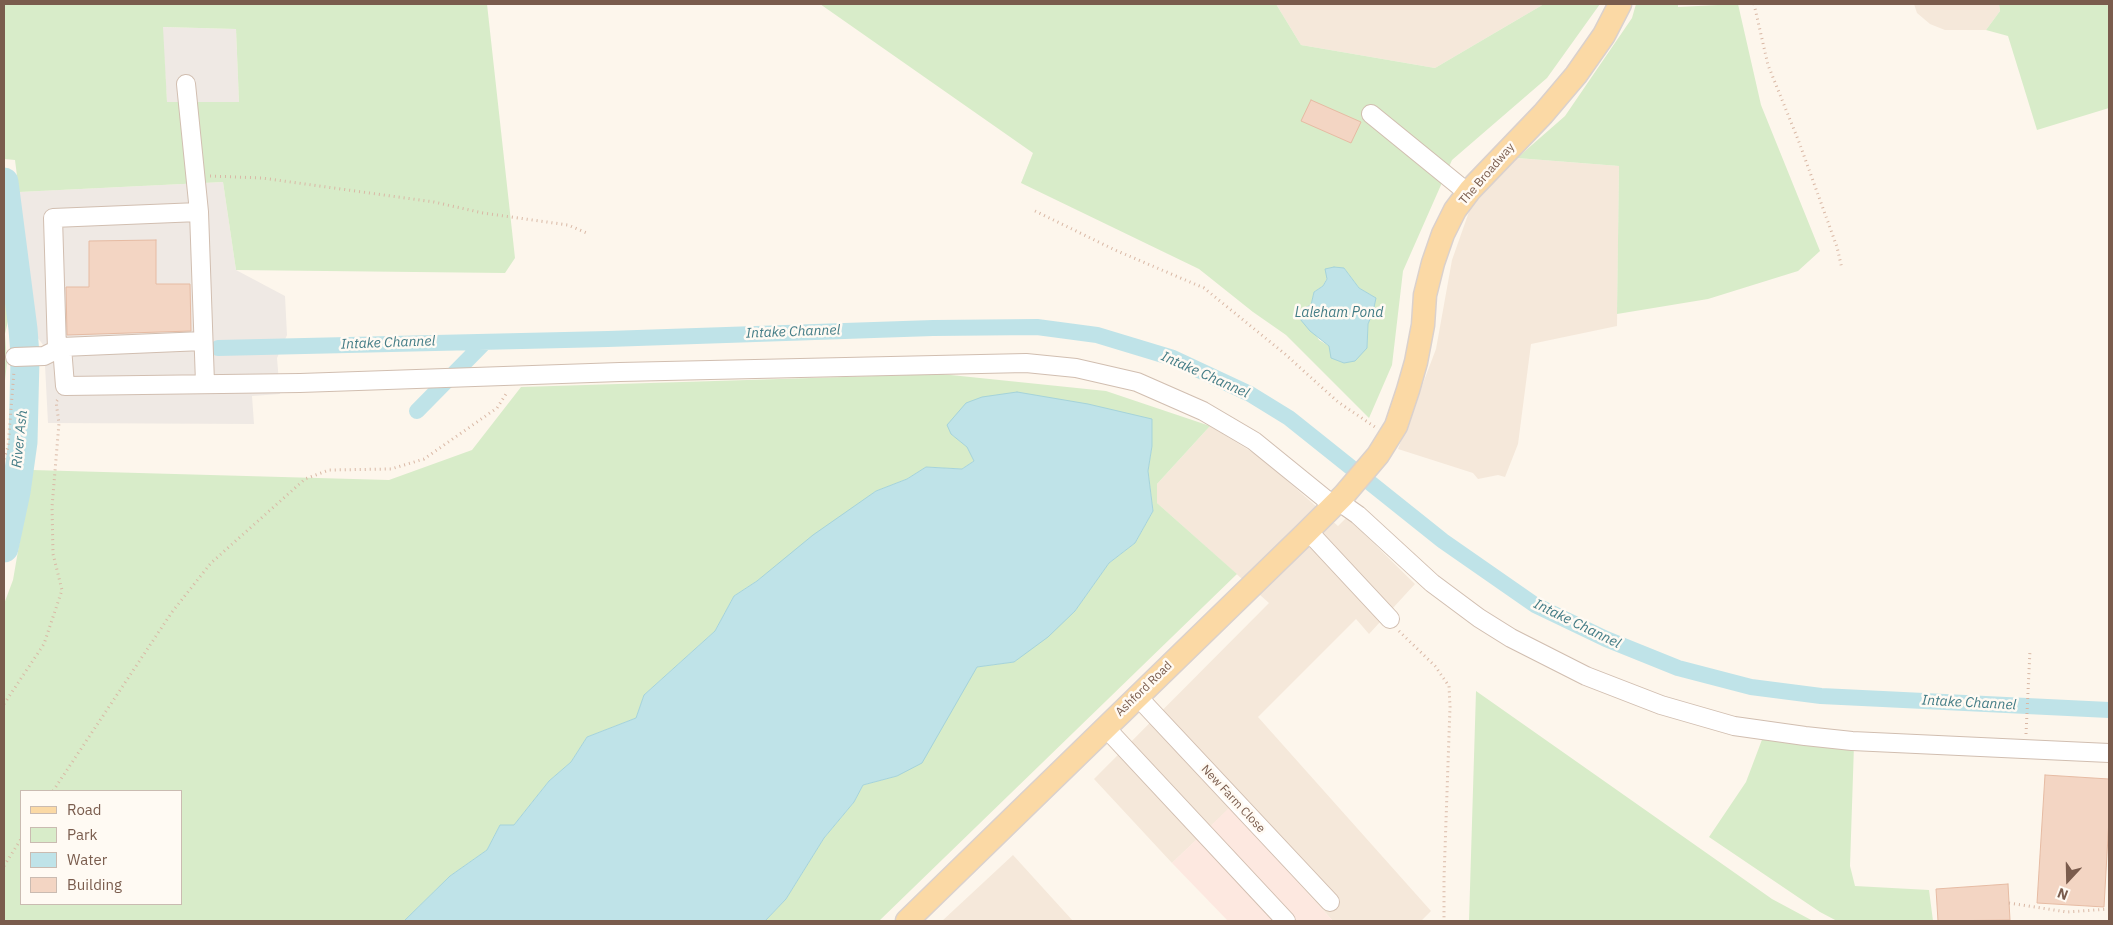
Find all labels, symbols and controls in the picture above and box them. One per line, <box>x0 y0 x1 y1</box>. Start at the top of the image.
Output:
street label: The Broadway <box>1456 140 1518 208</box>
water label: Laleham Pond <box>1295 305 1383 321</box>
water label: Intake Channel <box>745 322 841 342</box>
water label: Intake Channel <box>340 333 436 353</box>
water label: Intake Channel <box>1158 348 1252 402</box>
water label: River Ash <box>9 409 31 469</box>
water label: Intake Channel <box>1531 596 1623 652</box>
street label: Ashford Road <box>1113 659 1175 719</box>
water label: Intake Channel <box>1921 692 2017 714</box>
street label: New Farm Close <box>1198 762 1268 836</box>
legend <box>20 790 182 905</box>
text: Road <box>67 800 102 819</box>
text: Park <box>67 825 97 844</box>
text: Water <box>67 850 107 869</box>
north arrow <box>2043 855 2093 905</box>
text: Building <box>67 875 122 894</box>
text: N <box>2055 884 2071 904</box>

